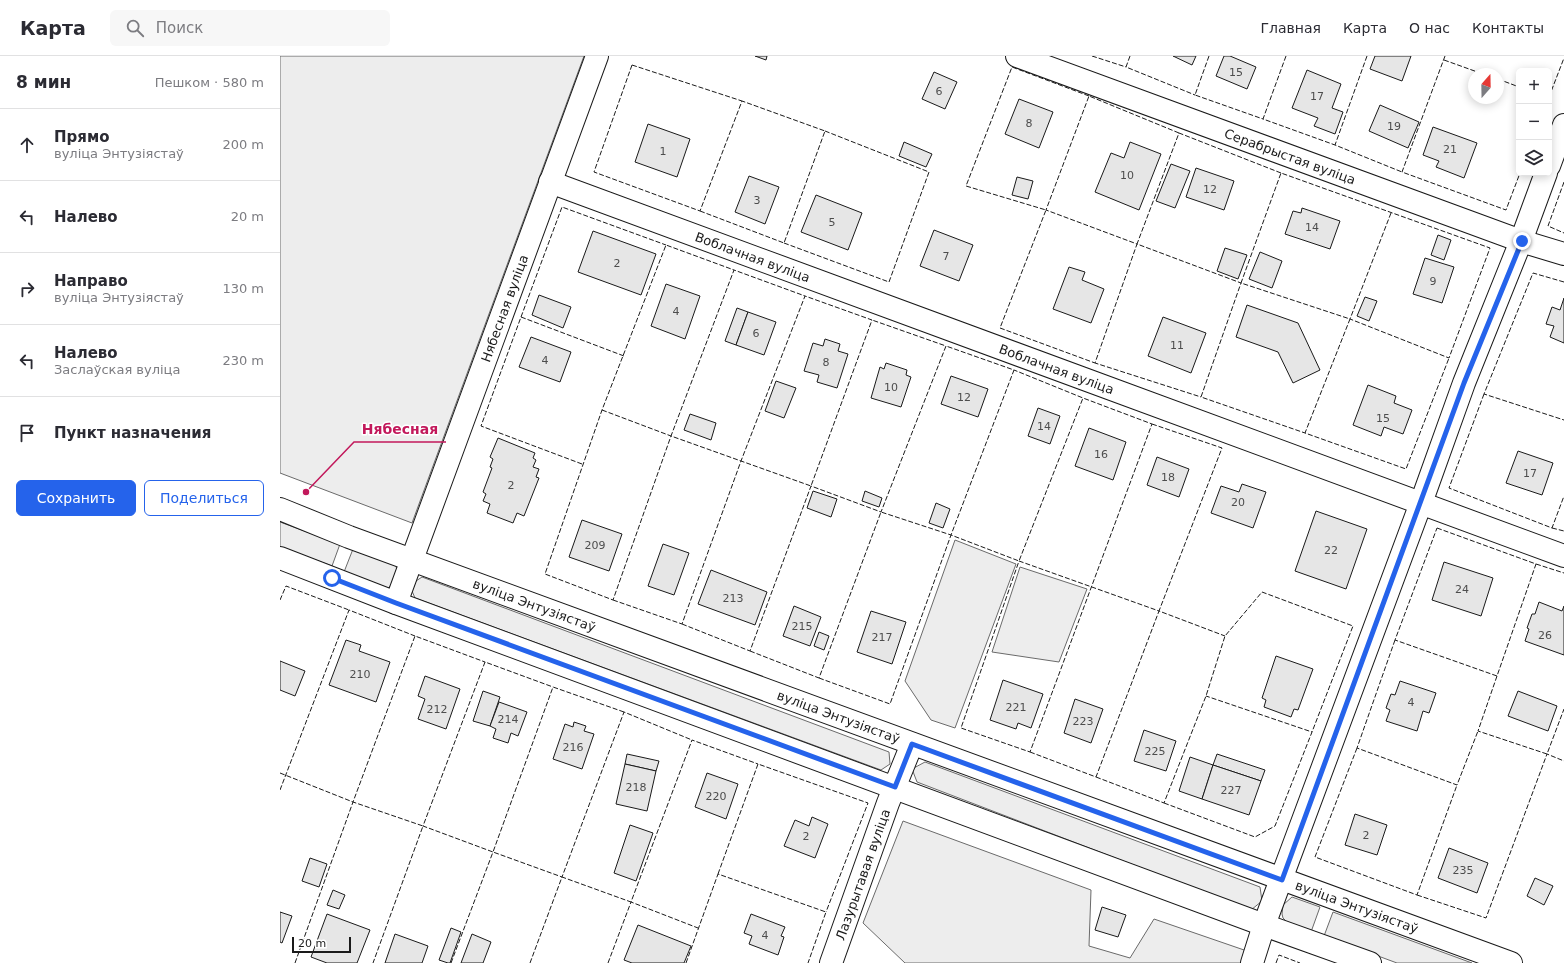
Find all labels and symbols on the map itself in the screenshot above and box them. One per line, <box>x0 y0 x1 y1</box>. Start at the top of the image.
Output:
house number: 15 <box>1229 66 1243 79</box>
north arrow <box>1468 68 1504 104</box>
house number: 6 <box>936 85 943 98</box>
house number: 17 <box>1310 90 1324 103</box>
house number: 8 <box>1026 117 1033 130</box>
house number: 19 <box>1387 120 1401 133</box>
street label: Серабрыстая вуліца <box>1222 126 1358 188</box>
house number: 21 <box>1443 143 1457 156</box>
house number: 1 <box>660 145 667 158</box>
house number: 10 <box>1120 169 1134 182</box>
house number: 12 <box>1203 183 1217 196</box>
house number: 3 <box>754 194 761 207</box>
house number: 5 <box>829 216 836 229</box>
house number: 14 <box>1305 221 1319 234</box>
street label: Воблачная вуліца <box>693 229 812 285</box>
route end <box>1513 232 1531 250</box>
house number: 7 <box>943 250 950 263</box>
street label: Нябесная вуліца <box>478 253 531 364</box>
house number: 2 <box>614 257 621 270</box>
house number: 9 <box>1430 275 1437 288</box>
house number: 4 <box>673 305 680 318</box>
house number: 6 <box>753 327 760 340</box>
house number: 11 <box>1170 339 1184 352</box>
street label: Воблачная вуліца <box>997 341 1116 397</box>
house number: 4 <box>542 354 549 367</box>
house number: 8 <box>823 356 830 369</box>
house number: 10 <box>884 381 898 394</box>
house number: 12 <box>957 391 971 404</box>
house number: 15 <box>1376 412 1390 425</box>
callout: Нябесная <box>354 416 446 442</box>
house number: 14 <box>1037 420 1051 433</box>
text: Нябесная <box>362 421 438 437</box>
house number: 16 <box>1094 448 1108 461</box>
house number: 17 <box>1523 467 1537 480</box>
house number: 18 <box>1161 471 1175 484</box>
house number: 2 <box>508 479 515 492</box>
house number: 20 <box>1231 496 1245 509</box>
house number: 209 <box>585 539 606 552</box>
house number: 22 <box>1324 544 1338 557</box>
route start <box>323 569 341 587</box>
street label: вуліца Энтузіястаў <box>471 576 598 635</box>
house number: 24 <box>1455 583 1469 596</box>
house number: 213 <box>723 592 744 605</box>
house number: 215 <box>792 620 813 633</box>
house number: 26 <box>1538 629 1552 642</box>
house number: 217 <box>872 631 893 644</box>
house number: 210 <box>350 668 371 681</box>
street label: вуліца Энтузіястаў <box>775 688 902 746</box>
house number: 4 <box>1408 696 1415 709</box>
house number: 221 <box>1006 701 1027 714</box>
house number: 212 <box>427 703 448 716</box>
house number: 214 <box>498 713 519 726</box>
house number: 223 <box>1073 715 1094 728</box>
house number: 216 <box>563 741 584 754</box>
house number: 225 <box>1145 745 1166 758</box>
house number: 218 <box>626 781 647 794</box>
house number: 227 <box>1221 784 1242 797</box>
house number: 220 <box>706 790 727 803</box>
street label: Лазурытавая вуліца <box>833 807 893 942</box>
house number: 2 <box>1363 829 1370 842</box>
house number: 2 <box>803 830 810 843</box>
house number: 235 <box>1453 864 1474 877</box>
street label: вуліца Энтузіястаў <box>1293 878 1421 936</box>
house number: 4 <box>762 929 769 942</box>
scale bar <box>292 935 351 954</box>

